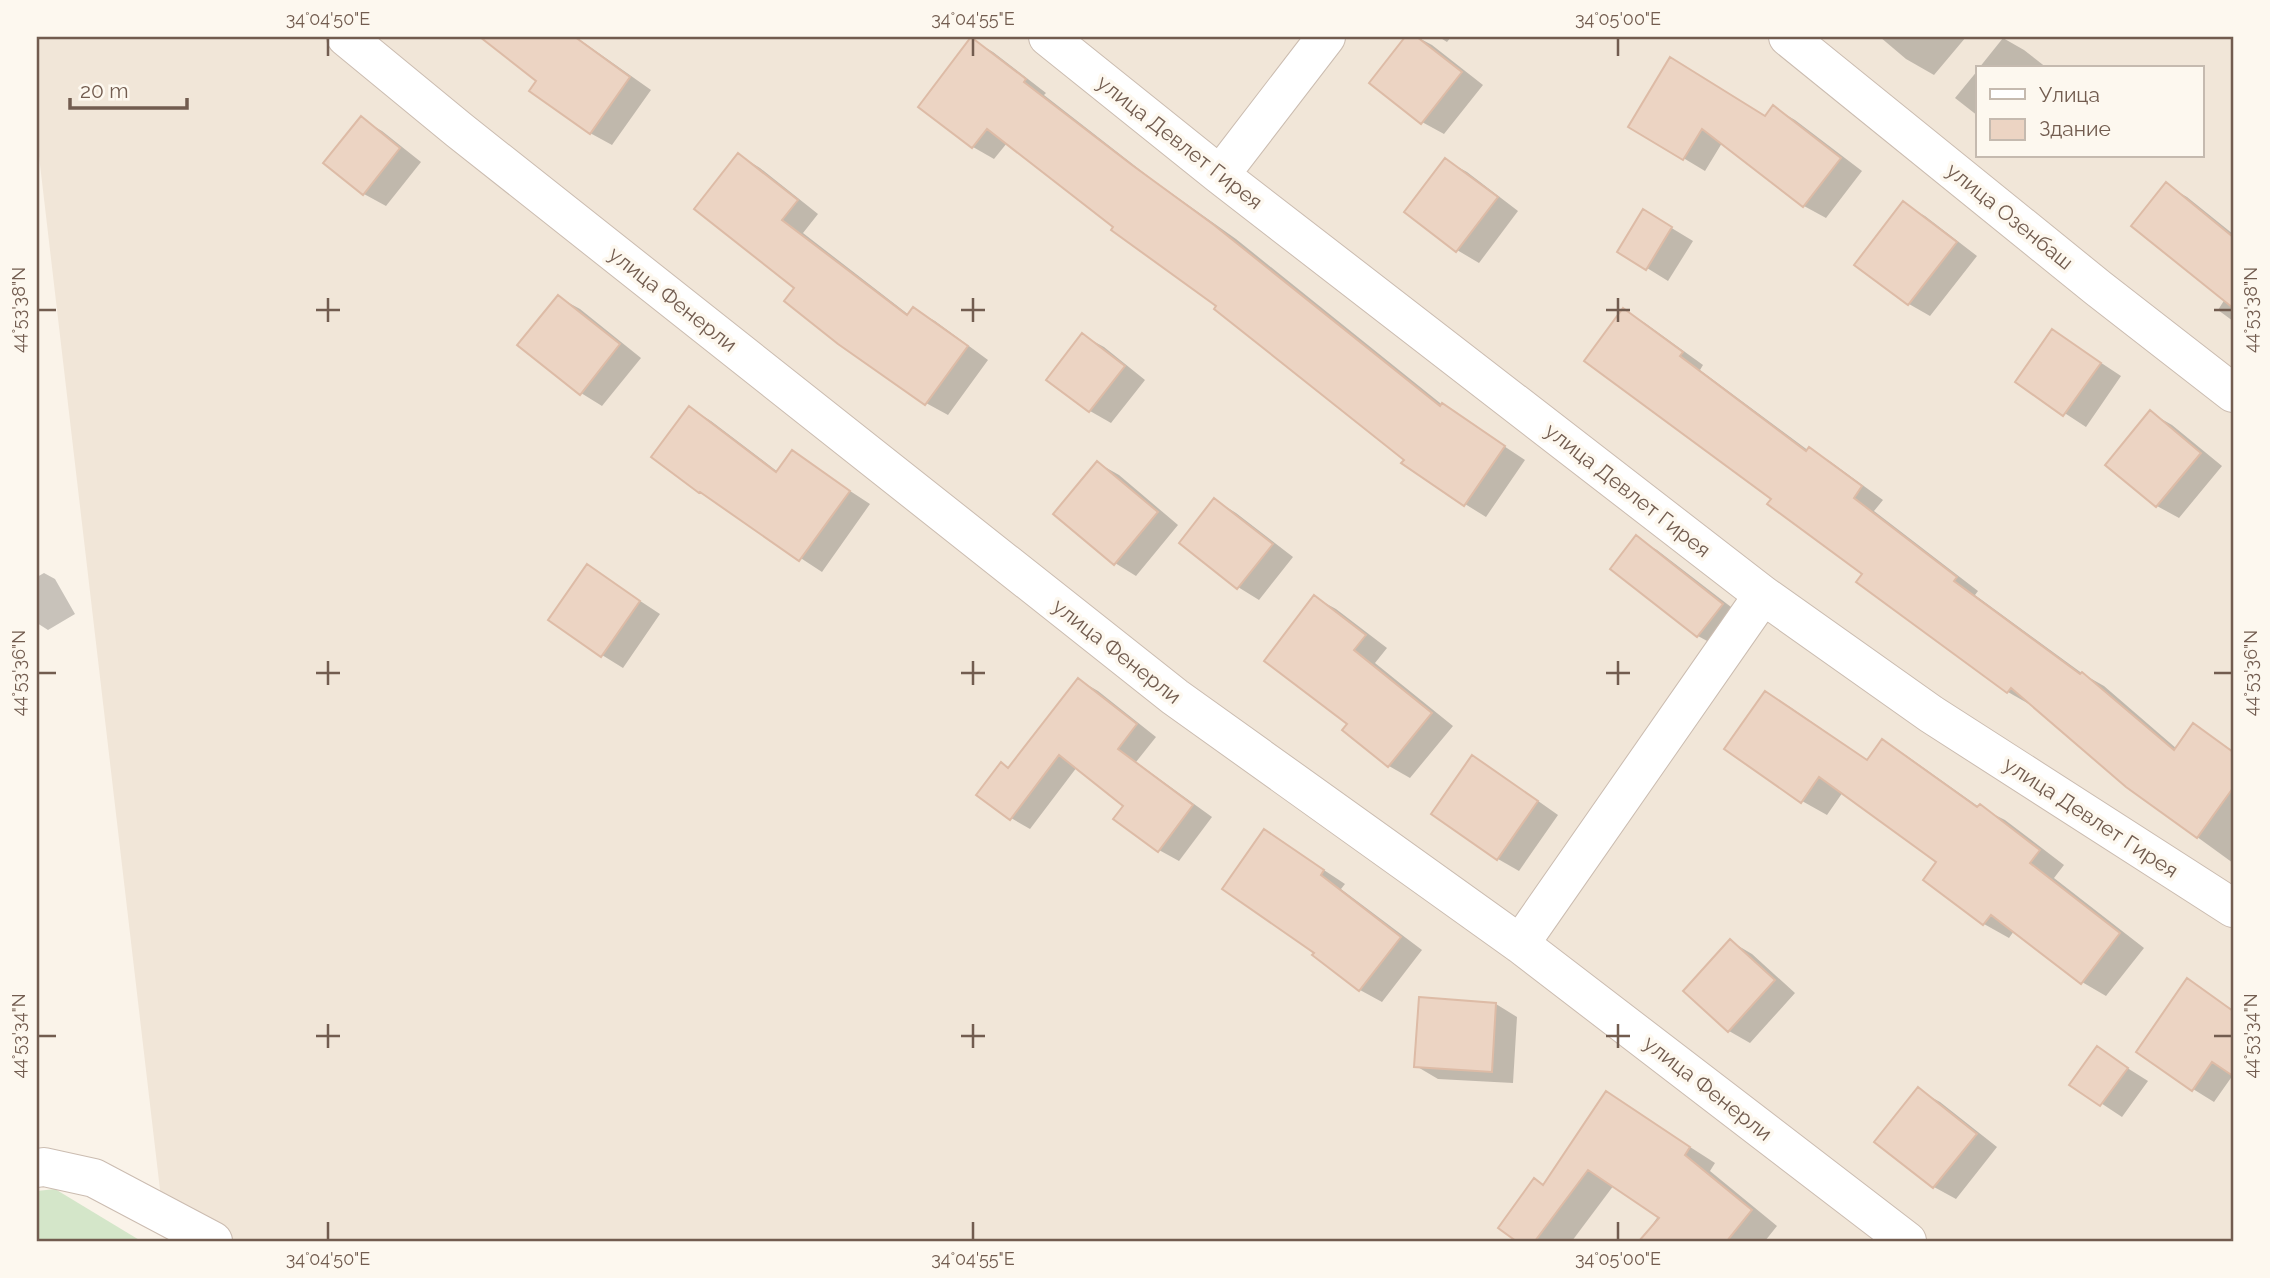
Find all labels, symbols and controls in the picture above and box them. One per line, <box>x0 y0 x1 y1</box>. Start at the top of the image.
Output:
text: 34°04'50"E <box>286 8 370 29</box>
text: 34°04'55"E <box>931 8 1015 29</box>
text: 34°05'00"E <box>1575 8 1661 29</box>
scale bar <box>70 66 187 110</box>
legend <box>1976 66 2204 158</box>
street label: улица Девлет Гирея <box>1092 70 1268 214</box>
text: 20 m <box>80 78 128 103</box>
text: Улица <box>2039 82 2100 107</box>
text: Здание <box>2039 116 2111 141</box>
street label: улица Озенбаш <box>1942 157 2078 275</box>
street label: улица Фенерли <box>604 241 742 357</box>
text: 44°53'38"N <box>8 267 29 353</box>
text: 44°53'38"N <box>2240 267 2261 353</box>
street label: улица Девлет Гирея <box>1540 418 1716 562</box>
street label: улица Фенерли <box>1048 593 1186 709</box>
text: 44°53'36"N <box>8 630 29 716</box>
text: 44°53'36"N <box>2240 630 2261 716</box>
street label: улица Девлет Гирея <box>1999 751 2183 883</box>
text: 44°53'34"N <box>8 993 29 1079</box>
text: 44°53'34"N <box>2240 993 2261 1079</box>
street label: улица Фенерли <box>1639 1030 1777 1146</box>
text: 34°04'50"E <box>286 1248 370 1269</box>
text: 34°04'55"E <box>931 1248 1015 1269</box>
text: 34°05'00"E <box>1575 1248 1661 1269</box>

